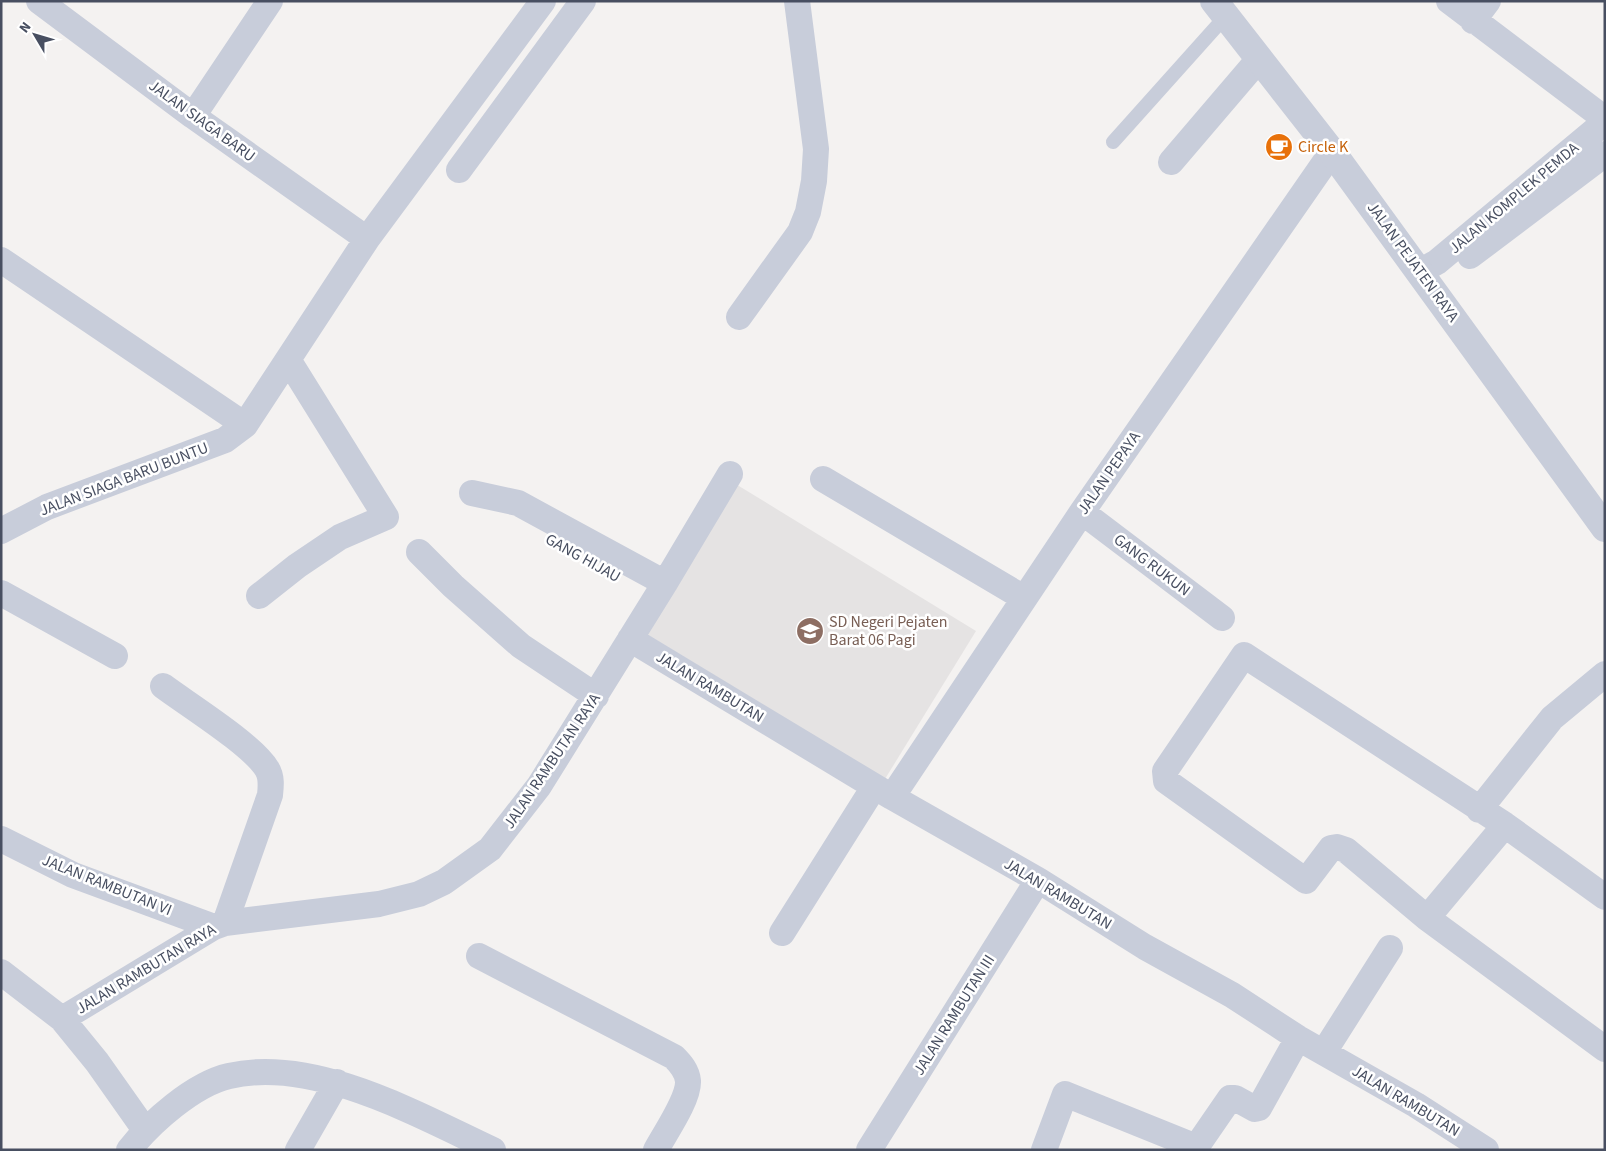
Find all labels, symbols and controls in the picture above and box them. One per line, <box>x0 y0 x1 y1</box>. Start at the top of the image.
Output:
north arrow <box>10 10 60 60</box>
text: N <box>15 18 36 37</box>
street label: JALAN SIAGA BARU <box>144 75 260 167</box>
cafe icon: Circle K <box>1264 132 1294 162</box>
place label: Circle K <box>1298 136 1349 158</box>
street label: JALAN KOMPLEK PEMDA <box>1445 137 1584 259</box>
street label: JALAN PEJATEN RAYA <box>1362 197 1464 327</box>
street label: JALAN PEPAYA <box>1072 427 1146 519</box>
street label: JALAN SIAGA BARU BUNTU <box>36 437 212 521</box>
street label: GANG HIJAU <box>541 528 625 588</box>
street label: GANG RUKUN <box>1109 529 1195 601</box>
place label: SD Negeri Pejaten Barat 06 Pagi <box>829 611 947 651</box>
school or university icon: SD Negeri Pejaten Barat 06 Pagi <box>795 616 825 646</box>
street label: JALAN RAMBUTAN <box>652 646 768 728</box>
street label: JALAN RAMBUTAN RAYA <box>498 689 606 833</box>
street label: JALAN RAMBUTAN VI <box>39 849 175 921</box>
street label: JALAN RAMBUTAN <box>1000 853 1116 935</box>
street label: JALAN RAMBUTAN RAYA <box>72 918 220 1019</box>
street label: JALAN RAMBUTAN III <box>908 951 1000 1079</box>
street label: JALAN RAMBUTAN <box>1348 1060 1464 1142</box>

